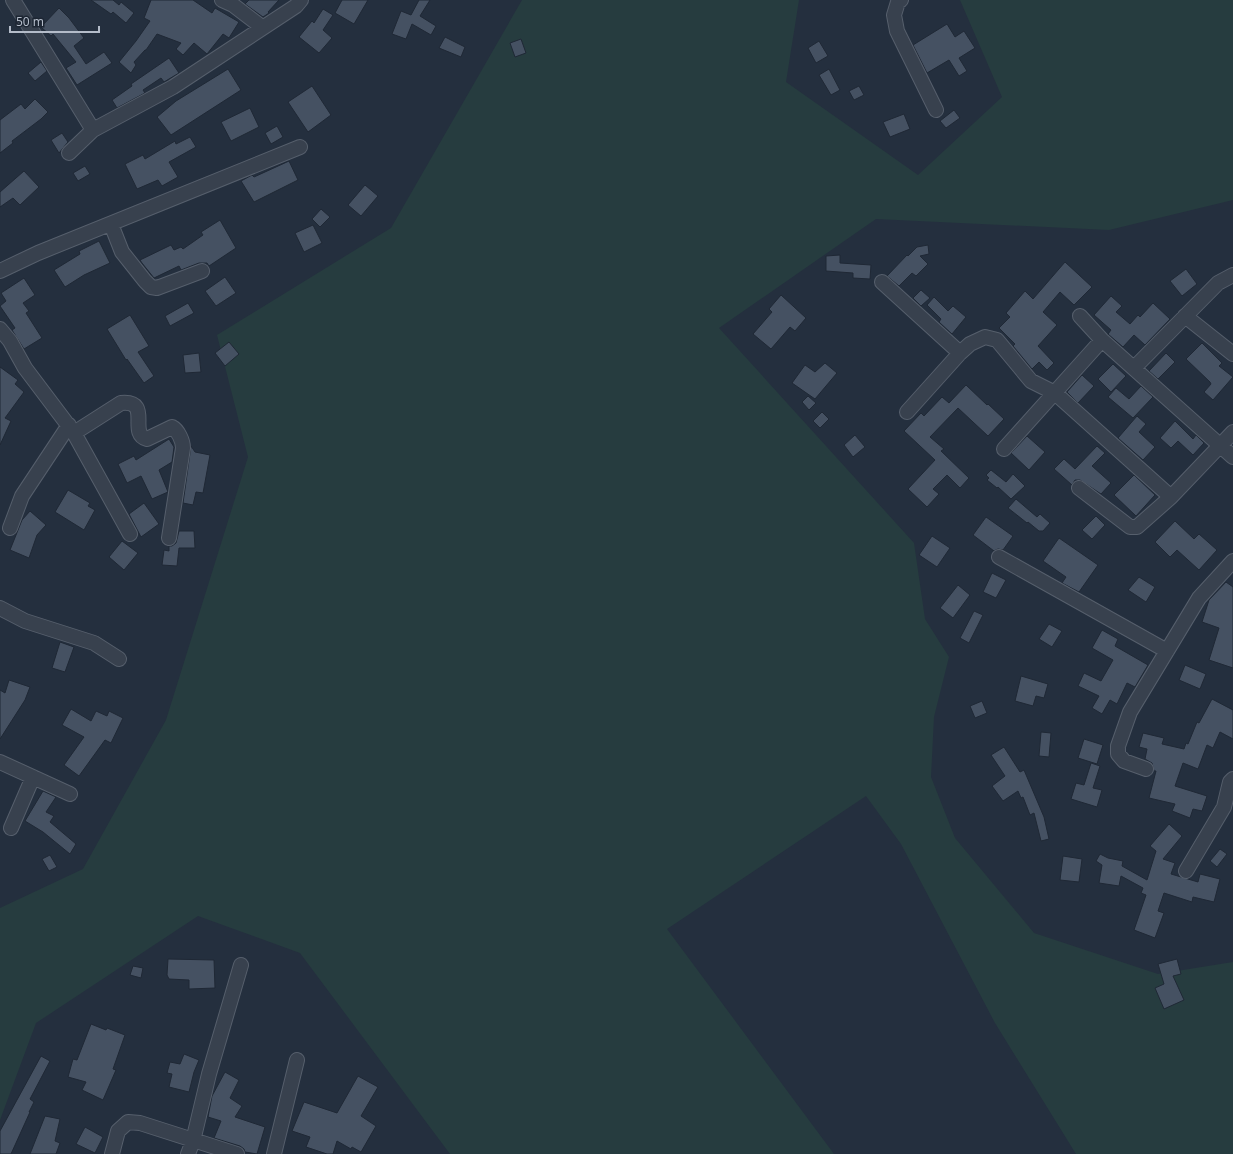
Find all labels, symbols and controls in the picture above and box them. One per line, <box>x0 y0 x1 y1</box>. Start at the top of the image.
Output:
scale bar <box>10 8 99 34</box>
text: 50 m <box>16 13 44 30</box>

